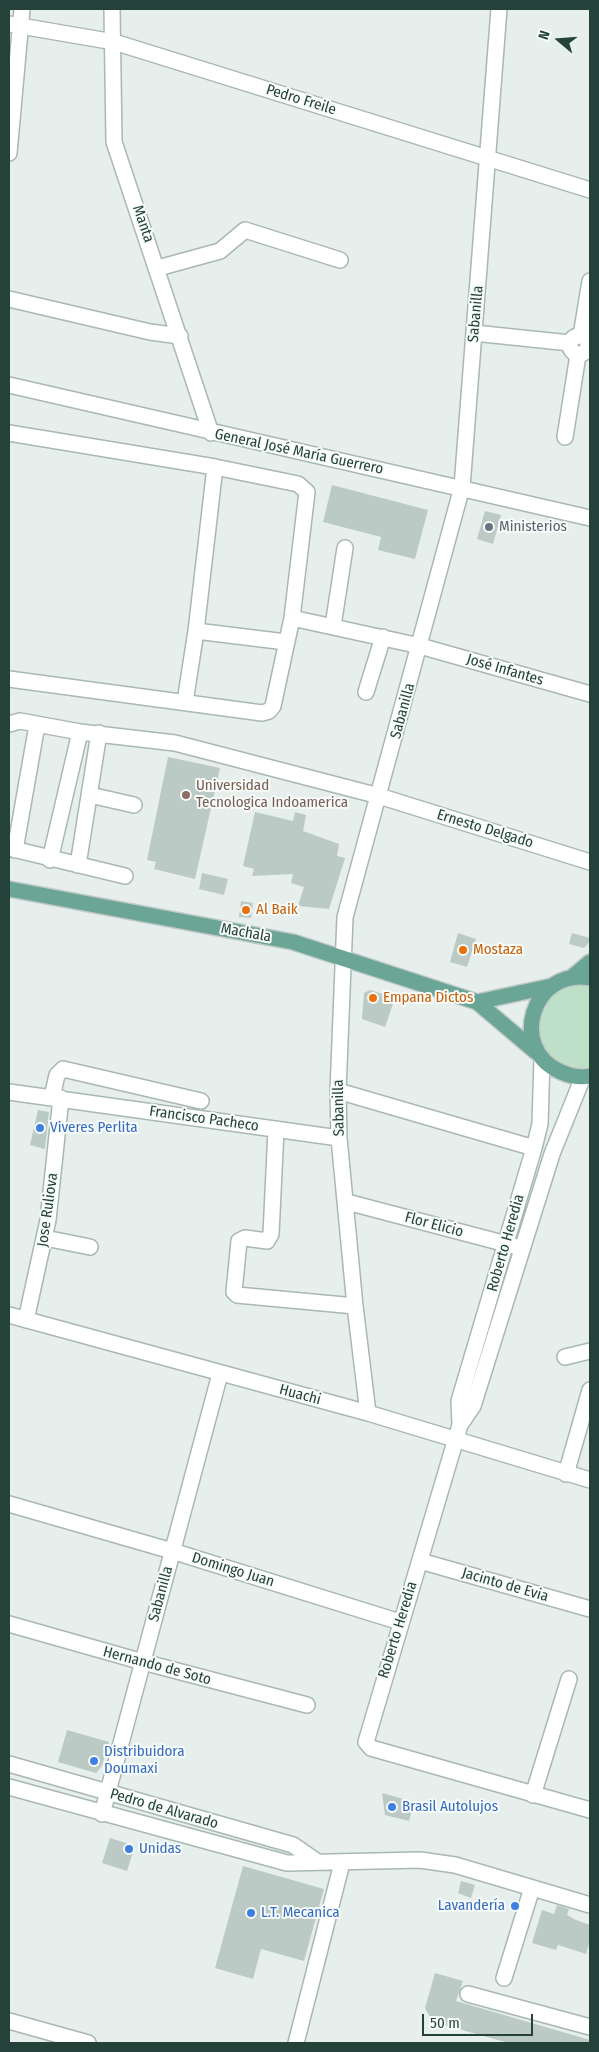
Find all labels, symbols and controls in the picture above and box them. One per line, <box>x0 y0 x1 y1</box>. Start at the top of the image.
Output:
north arrow <box>534 15 584 65</box>
text: N <box>535 29 554 42</box>
street label: Pedro Freile <box>264 81 338 119</box>
street label: Manta <box>128 203 158 245</box>
street label: Sabanilla <box>465 285 487 343</box>
street label: General José María Guerrero <box>213 425 385 479</box>
place label: Ministerios <box>499 518 567 536</box>
marker: Ministerios <box>483 521 495 533</box>
street label: José Infantes <box>464 650 546 690</box>
street label: Sabanilla <box>387 681 419 741</box>
place label: Universidad Tecnologica Indoamerica <box>196 777 348 812</box>
marker: Universidad Tecnologica Indoamerica <box>180 789 192 801</box>
street label: Ernesto Delgado <box>435 806 535 852</box>
place label: Al Baik <box>256 901 298 919</box>
marker: Al Baik <box>240 904 252 916</box>
street label: Machala <box>219 920 273 946</box>
place label: Mostaza <box>473 941 523 959</box>
marker: Mostaza <box>457 944 469 956</box>
place label: Empana Dictos <box>383 989 473 1007</box>
marker: Empana Dictos <box>367 992 379 1004</box>
street label: Sabanilla <box>330 1079 348 1137</box>
street label: Francisco Pacheco <box>148 1102 260 1136</box>
place label: Viveres Perlita <box>50 1119 138 1137</box>
marker: Viveres Perlita <box>34 1122 46 1134</box>
street label: Jose Ruliova <box>34 1172 62 1248</box>
street label: Roberto Heredia <box>484 1192 528 1294</box>
street label: Flor Elicio <box>403 1209 465 1241</box>
street label: Huachi <box>277 1381 323 1409</box>
street label: Domingo Juan <box>190 1549 276 1591</box>
street label: Sabanilla <box>145 1564 177 1624</box>
street label: Jacinto de Evia <box>460 1564 550 1606</box>
street label: Roberto Heredia <box>375 1579 421 1681</box>
street label: Hernando de Soto <box>101 1643 213 1689</box>
place label: Distribuidora Doumaxi <box>104 1743 184 1778</box>
marker: Distribuidora Doumaxi <box>88 1755 100 1767</box>
street label: Pedro de Alvarado <box>108 1785 220 1833</box>
place label: Brasil Autolujos <box>402 1798 498 1816</box>
marker: Brasil Autolujos <box>386 1801 398 1813</box>
place label: Unidas <box>139 1840 181 1858</box>
marker: Unidas <box>123 1843 135 1855</box>
place label: Lavandería <box>438 1897 505 1915</box>
marker: Lavandería <box>509 1900 521 1912</box>
place label: L.T. Mecanica <box>261 1904 340 1922</box>
marker: L.T. Mecanica <box>245 1907 257 1919</box>
scale bar <box>424 2004 535 2036</box>
text: 50 m <box>430 2014 460 2032</box>

